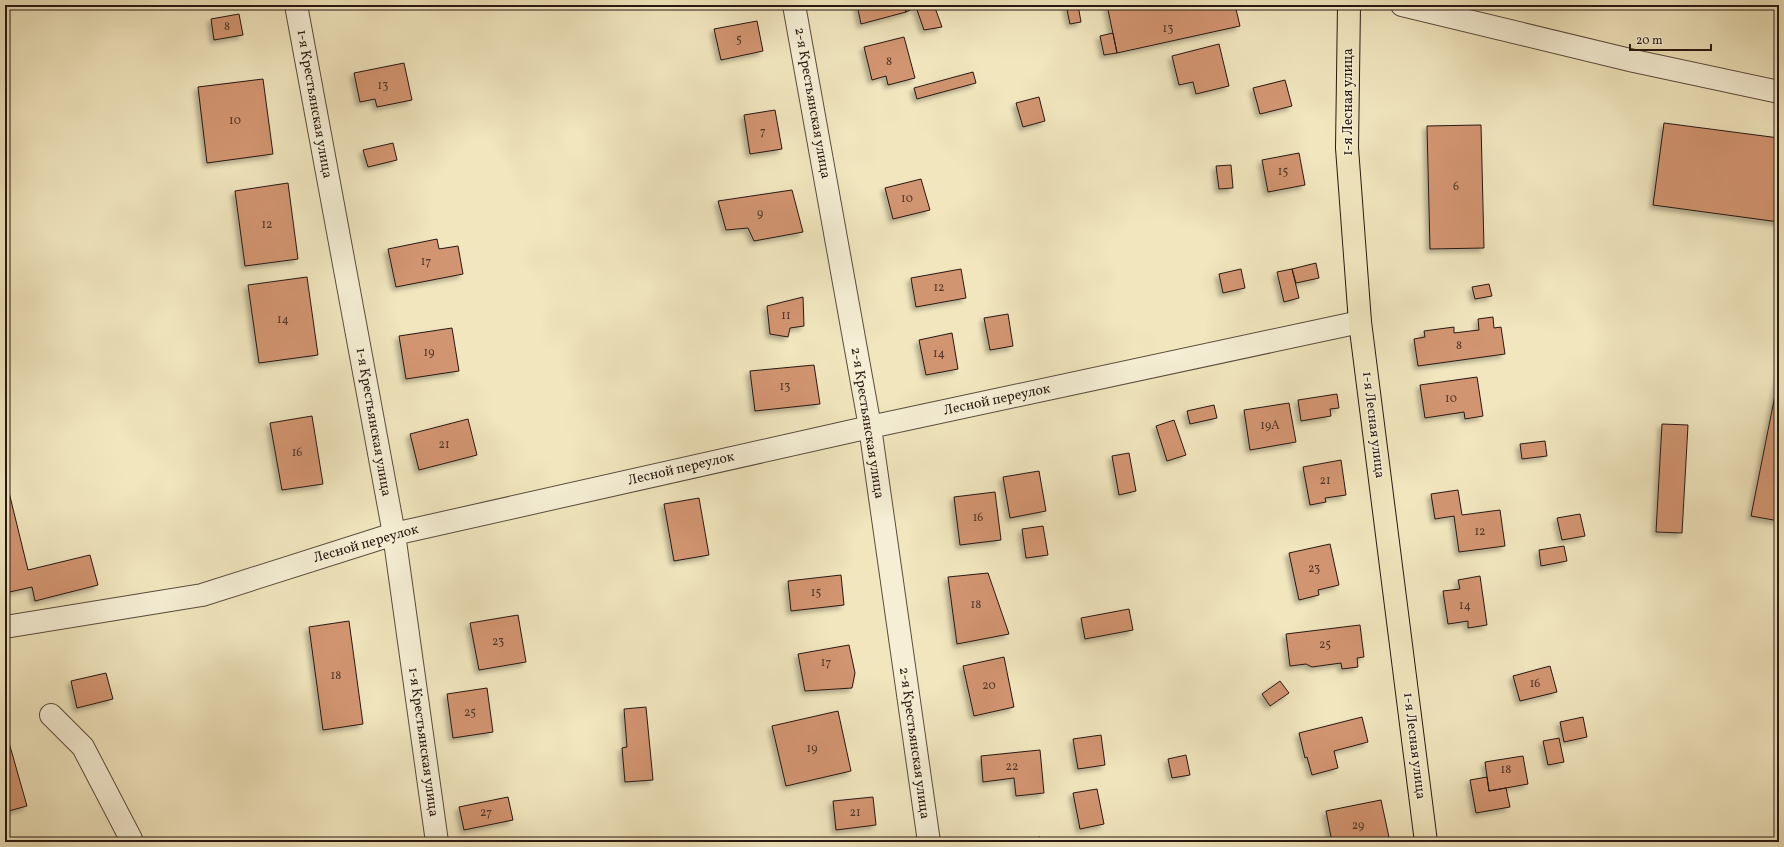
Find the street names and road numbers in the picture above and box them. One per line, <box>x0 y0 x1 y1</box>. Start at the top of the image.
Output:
street label: 2-я Крестьянская улица <box>789 26 835 180</box>
street label: 1-я Крестьянская улица <box>292 28 336 180</box>
street label: 1-я Лесная улица <box>1339 48 1358 156</box>
street label: 1-я Крестьянская улица <box>351 346 395 498</box>
street label: 2-я Крестьянская улица <box>846 346 888 500</box>
street label: 1-я Лесная улица <box>1357 371 1389 480</box>
street label: Лесной переулок <box>942 379 1053 421</box>
street label: Лесной переулок <box>626 447 737 490</box>
street label: Лесной переулок <box>311 520 421 568</box>
street label: 1-я Крестьянская улица <box>403 666 443 818</box>
street label: 2-я Крестьянская улица <box>894 666 934 820</box>
street label: 1-я Лесная улица <box>1398 692 1430 801</box>

